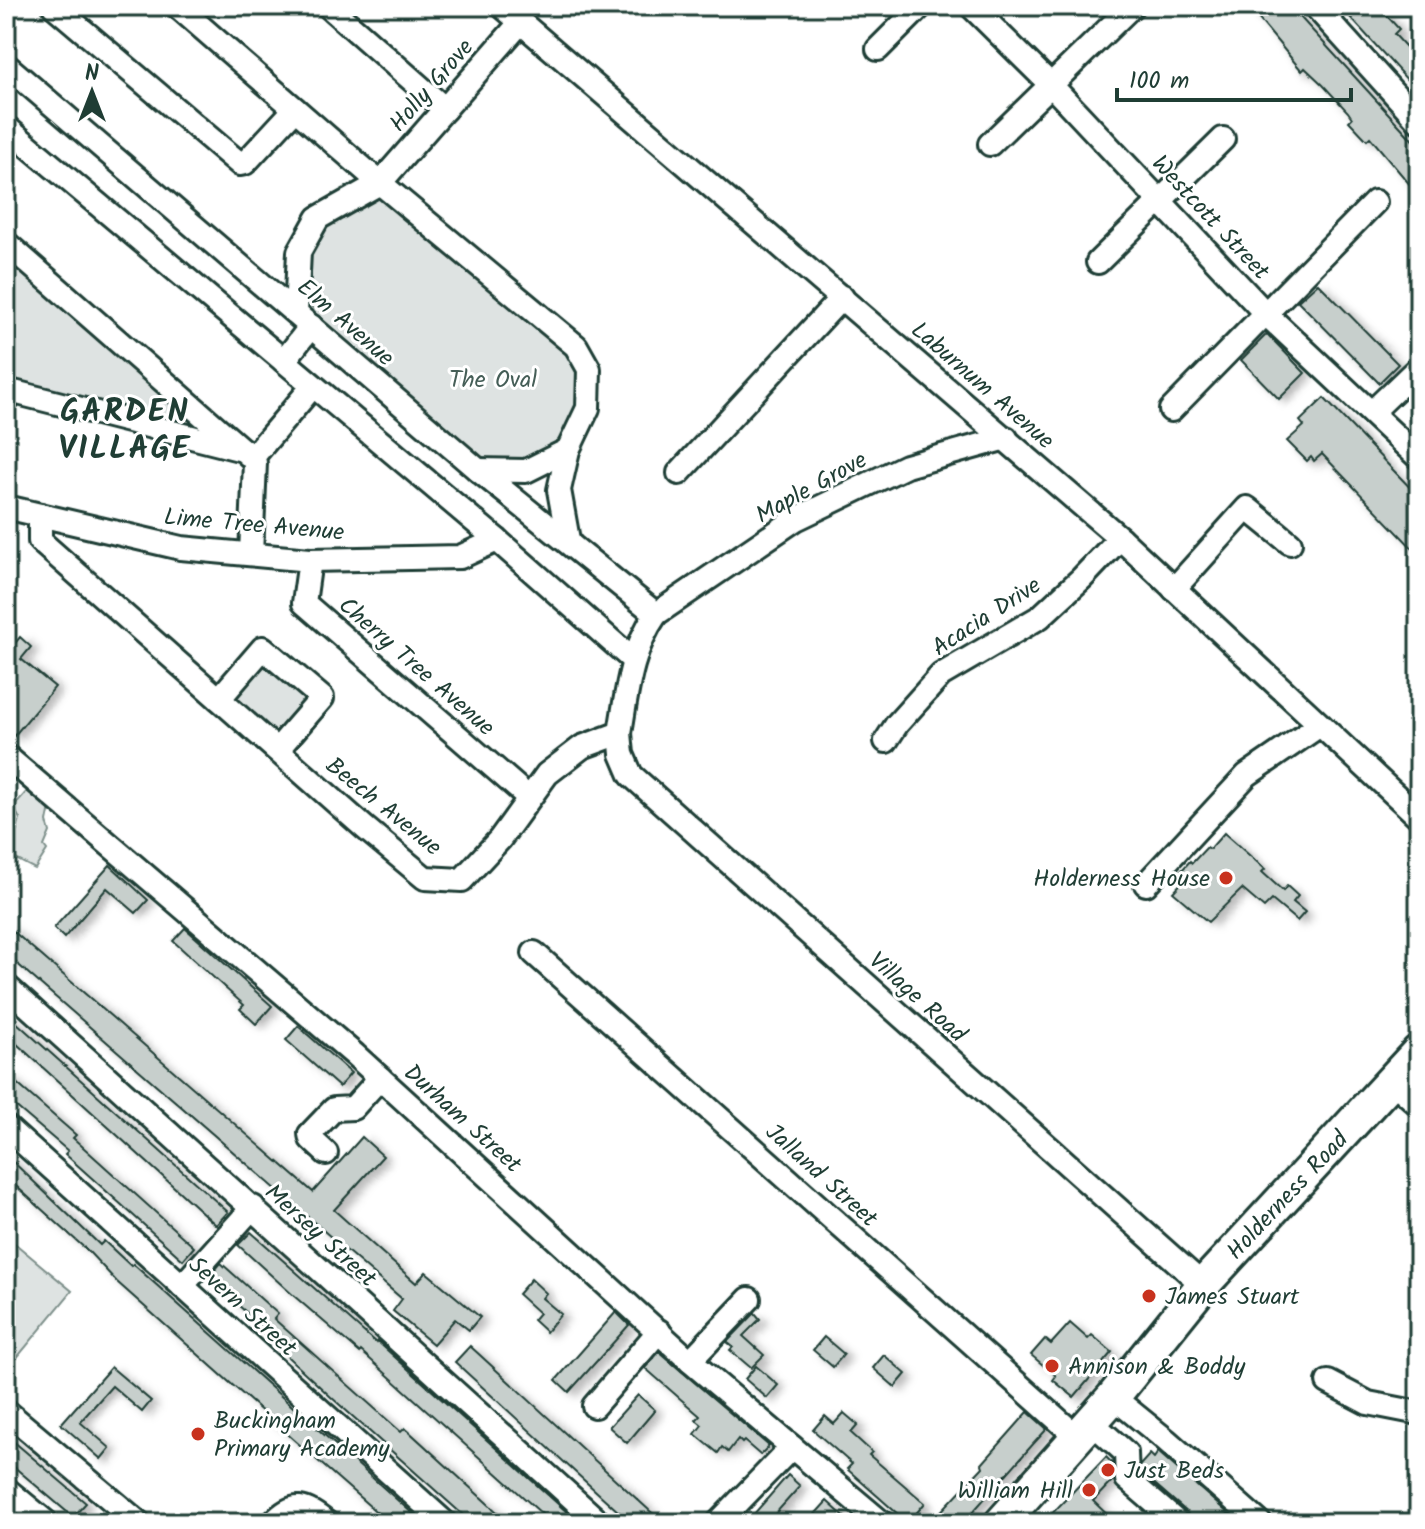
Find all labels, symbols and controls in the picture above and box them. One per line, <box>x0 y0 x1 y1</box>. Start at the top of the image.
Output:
street label: Holly Grove <box>380 30 484 142</box>
north arrow <box>52 52 132 132</box>
scale bar <box>1117 52 1351 102</box>
text: N <box>85 57 99 92</box>
text: 100 m <box>1129 62 1189 101</box>
street label: Westcott Street <box>1141 146 1279 290</box>
street label: Elm Avenue <box>287 269 403 377</box>
street label: Laburnum Avenue <box>901 312 1063 460</box>
park label: The Oval <box>449 361 537 400</box>
district label: GARDEN VILLAGE <box>59 387 191 475</box>
street label: Maple Grove <box>749 441 875 535</box>
street label: Lime Tree Avenue <box>162 498 346 553</box>
street label: Acacia Drive <box>924 567 1050 667</box>
street label: Cherry Tree Avenue <box>329 588 503 747</box>
street label: Beech Avenue <box>316 748 450 867</box>
place label: Holderness House <box>1033 860 1210 899</box>
marker: Holderness House <box>1217 869 1235 887</box>
street label: Village Road <box>859 943 976 1054</box>
street label: Durham Street <box>394 1055 531 1184</box>
street label: Jalland Street <box>756 1115 887 1238</box>
street label: Holderness Road <box>1217 1122 1359 1270</box>
street label: Mersey Street <box>255 1175 386 1298</box>
street label: Severn Street <box>179 1247 306 1367</box>
place label: James Stuart <box>1165 1278 1300 1317</box>
marker: James Stuart <box>1140 1287 1158 1305</box>
place label: Annison & Boddy <box>1068 1348 1246 1387</box>
marker: Annison & Boddy <box>1043 1357 1061 1375</box>
place label: Buckingham Primary Academy <box>214 1402 390 1469</box>
marker: Buckingham Primary Academy <box>189 1425 207 1443</box>
place label: Just Beds <box>1124 1452 1224 1491</box>
marker: Just Beds <box>1099 1461 1117 1479</box>
place label: William Hill <box>958 1472 1073 1511</box>
marker: William Hill <box>1080 1481 1098 1499</box>

